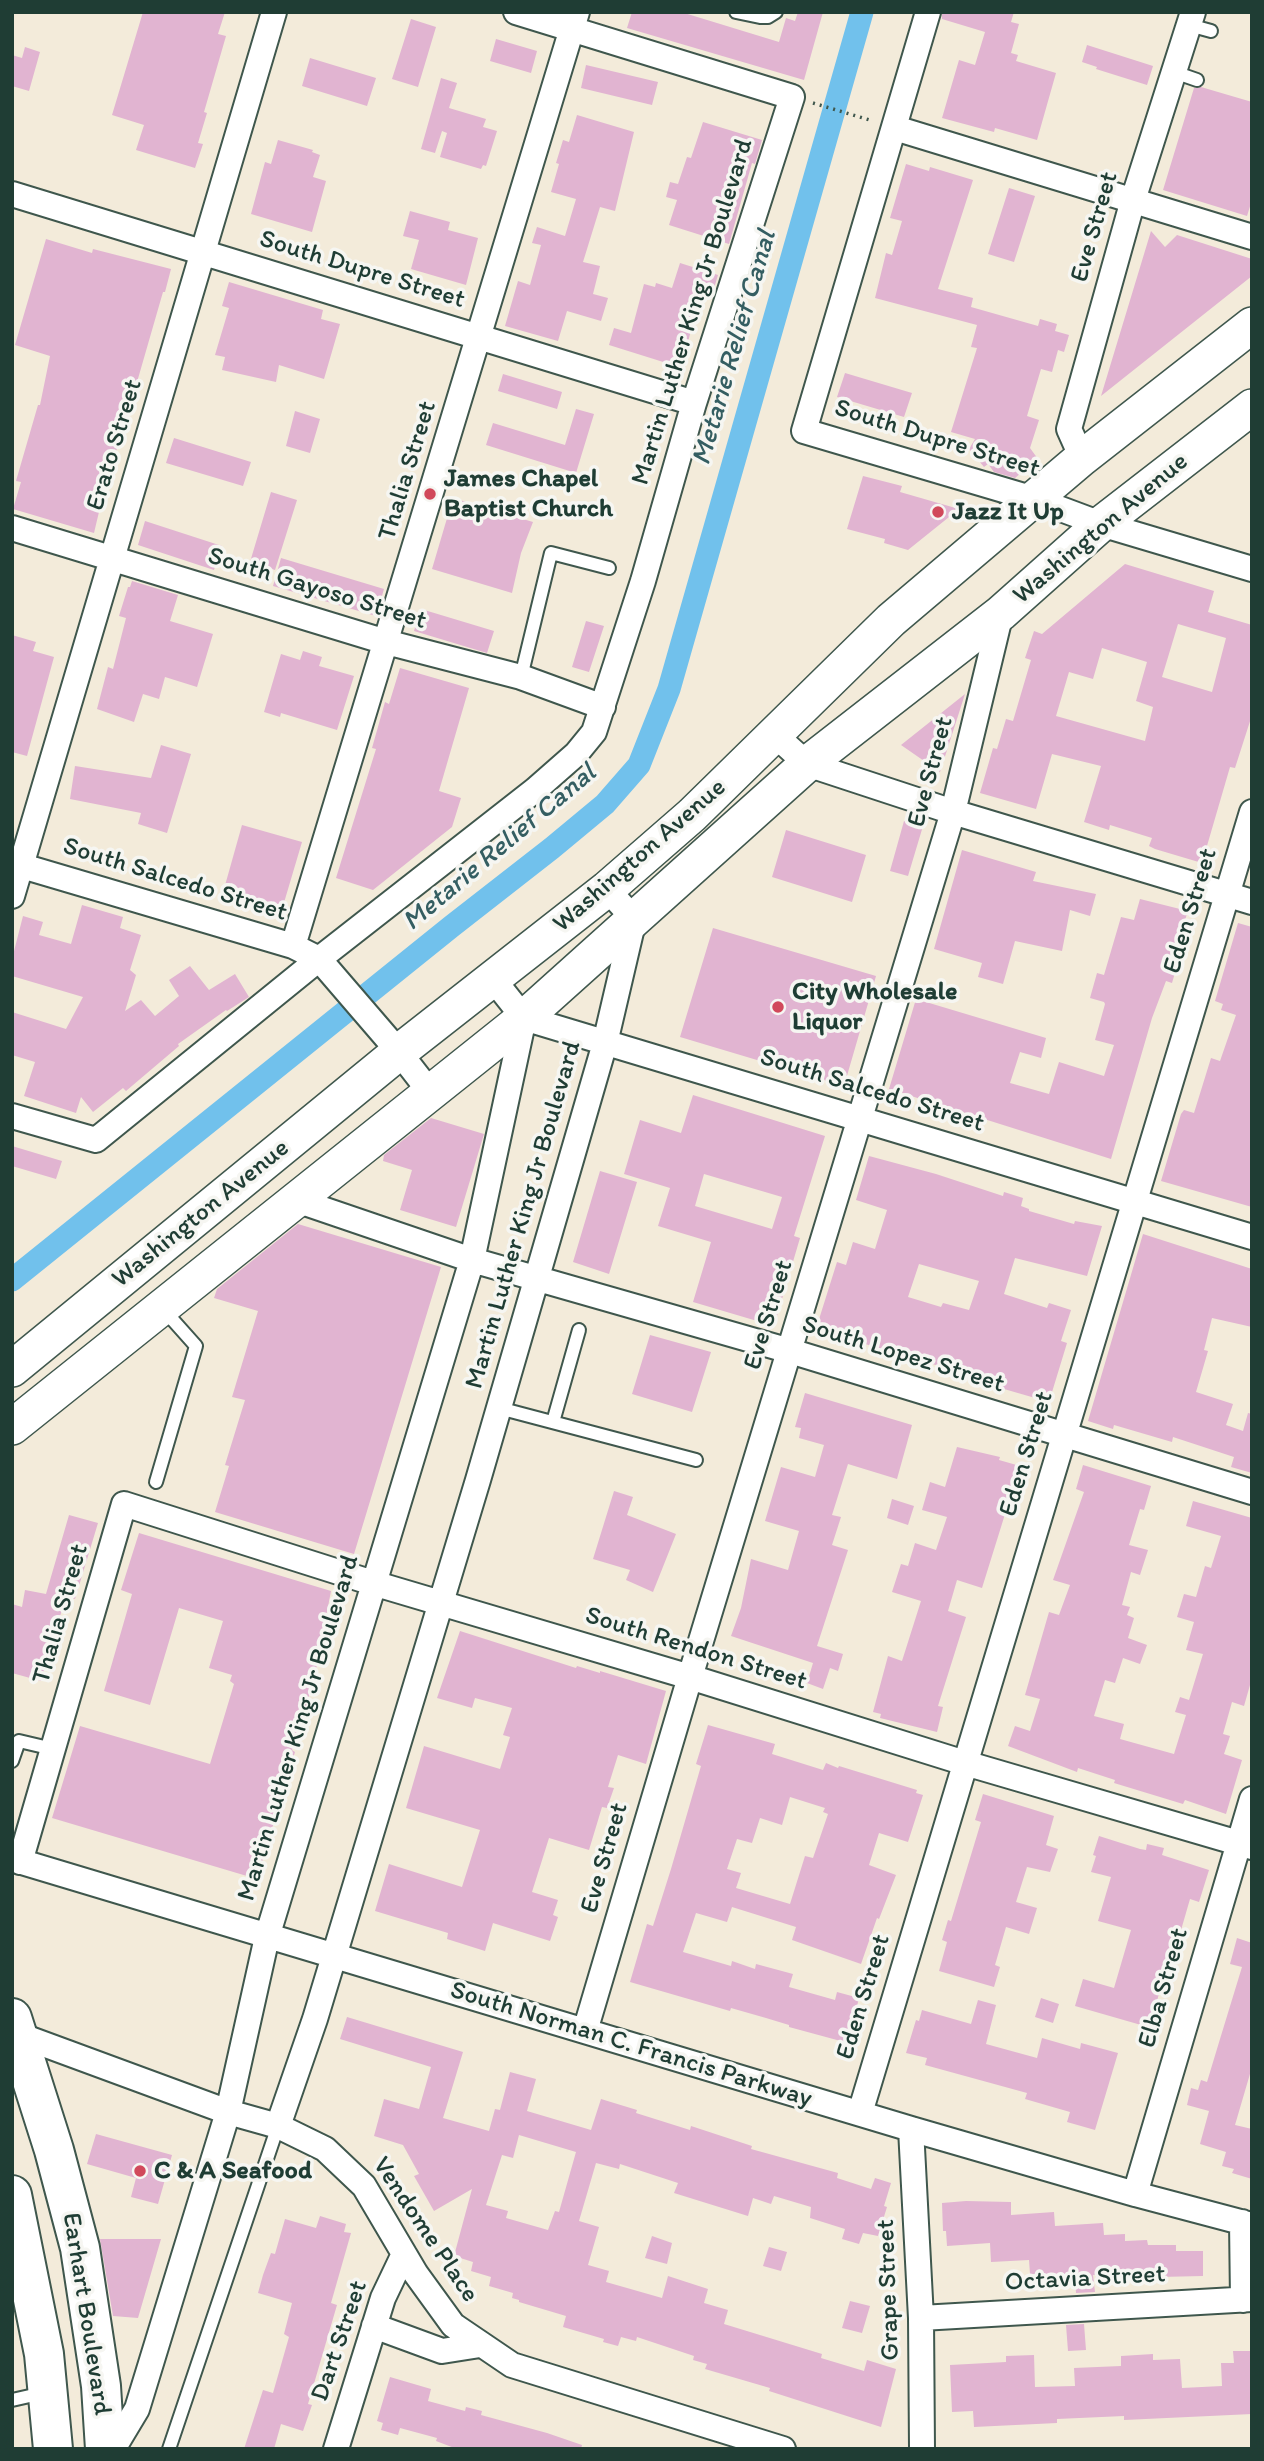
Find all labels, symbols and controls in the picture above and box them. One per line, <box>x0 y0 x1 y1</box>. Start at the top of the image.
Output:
street label: Martin Luther King Jr Boulevard <box>625 135 761 489</box>
street label: Eve Street <box>1064 168 1126 286</box>
street label: South Dupre Street <box>256 224 468 316</box>
water label: Metarie Relief Canal <box>685 227 785 469</box>
street label: Erato Street <box>80 376 150 514</box>
street label: South Dupre Street <box>831 393 1043 485</box>
street label: Thalia Street <box>372 397 444 545</box>
street label: Washington Avenue <box>1007 447 1195 611</box>
place label: James Chapel Baptist Church <box>444 463 613 524</box>
marker: James Chapel Baptist Church <box>422 486 438 502</box>
place label: Jazz It Up <box>952 496 1064 528</box>
marker: Jazz It Up <box>930 504 946 520</box>
street label: South Gayoso Street <box>204 541 430 637</box>
street label: Eve Street <box>901 713 961 831</box>
water label: Metarie Relief Canal <box>396 757 604 939</box>
street label: Washington Avenue <box>547 772 733 940</box>
street label: South Salcedo Street <box>59 831 291 929</box>
street label: Eden Street <box>1157 845 1225 977</box>
place label: City Wholesale Liquor <box>792 976 957 1038</box>
marker: City Wholesale Liquor <box>770 999 786 1015</box>
street label: Martin Luther King Jr Boulevard <box>459 1037 589 1393</box>
street label: South Salcedo Street <box>756 1042 988 1140</box>
street label: Washington Avenue <box>106 1133 296 1295</box>
street label: Eve Street <box>738 1256 800 1374</box>
street label: South Lopez Street <box>798 1309 1008 1401</box>
street label: Eden Street <box>993 1388 1061 1520</box>
street label: Thalia Street <box>26 1540 96 1688</box>
street label: Martin Luther King Jr Boulevard <box>231 1551 367 1905</box>
street label: South Rendon Street <box>581 1600 811 1698</box>
street label: Eve Street <box>574 1799 636 1917</box>
street label: Elba Street <box>1132 1924 1196 2052</box>
street label: Eden Street <box>830 1931 898 2063</box>
street label: South Norman C. Francis Parkway <box>446 1975 816 2115</box>
street label: Vendome Place <box>365 2151 485 2309</box>
place label: C & A Seafood <box>154 2155 312 2187</box>
marker: C & A Seafood <box>132 2163 148 2179</box>
street label: Earhart Boulevard <box>55 2210 117 2418</box>
street label: Grape Street <box>871 2219 907 2361</box>
street label: Octavia Street <box>1004 2259 1166 2299</box>
street label: Dart Street <box>305 2277 375 2405</box>

